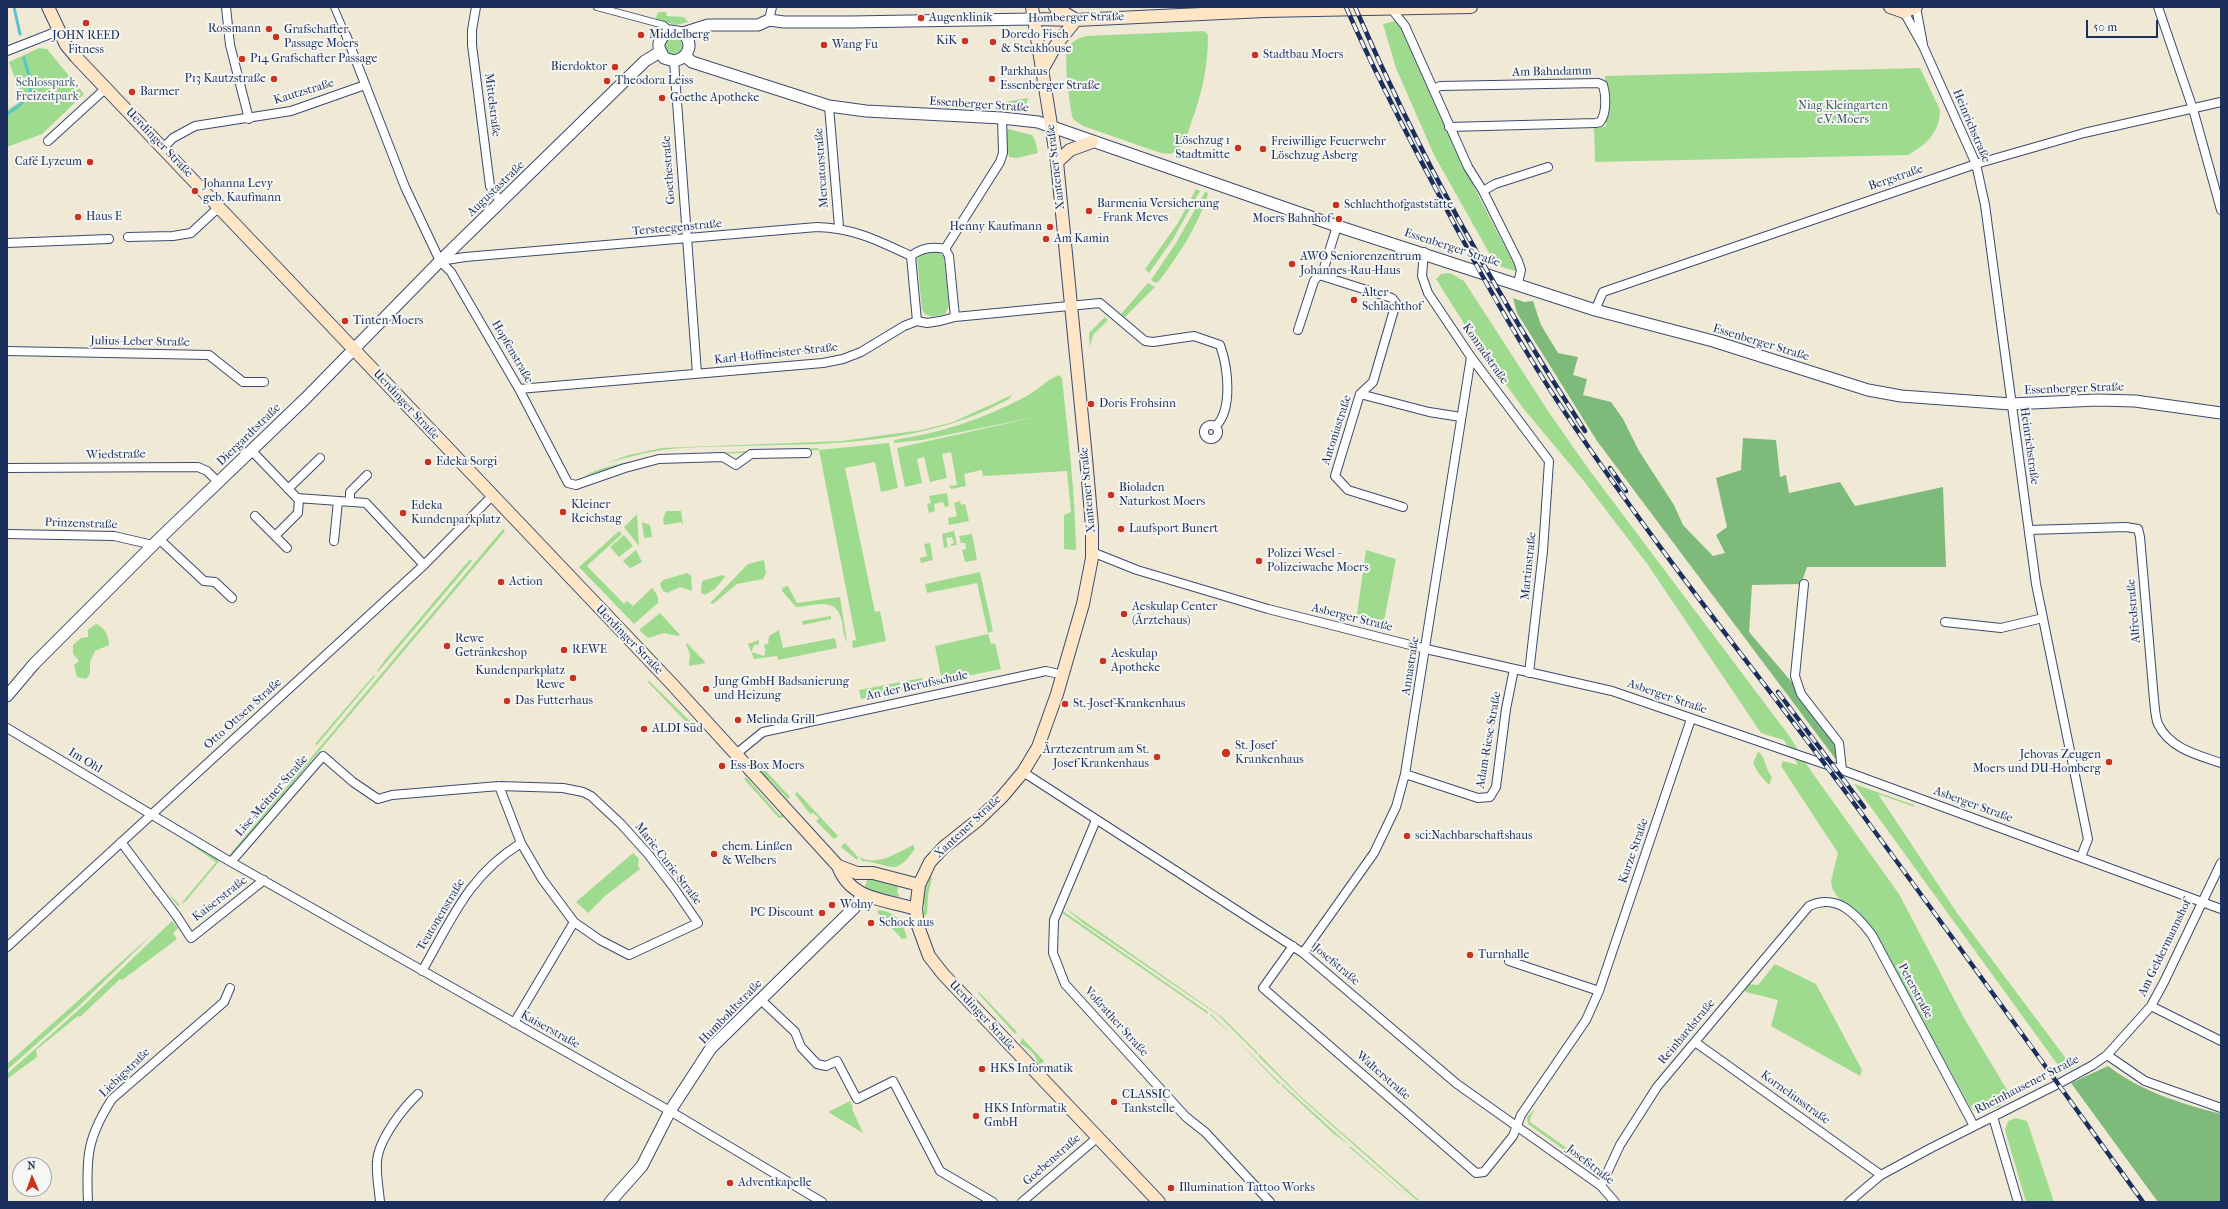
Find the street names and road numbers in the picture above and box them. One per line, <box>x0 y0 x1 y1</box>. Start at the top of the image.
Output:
street label: Homberger Straße <box>1028 10 1124 26</box>
street label: Am Bahndamm <box>1512 64 1592 80</box>
street label: Mittelstraße <box>481 72 503 138</box>
street label: Kautzstraße <box>272 76 336 108</box>
street label: Heinrichstraße <box>1949 87 1993 165</box>
street label: Essenberger Straße <box>929 94 1029 116</box>
street label: Uerdinger Straße <box>122 105 196 181</box>
street label: Xantener Straße <box>1044 123 1068 211</box>
street label: Mercatorstraße <box>812 128 832 208</box>
street label: Goethestraße <box>659 135 679 205</box>
street label: Augustastraße <box>464 158 528 220</box>
street label: Bergstraße <box>1867 162 1925 194</box>
street label: Tersteegenstraße <box>632 217 722 239</box>
street label: Essenberger Straße <box>1402 226 1502 270</box>
street label: Hopfenstraße <box>488 318 536 386</box>
street label: Konradstraße <box>1459 321 1511 387</box>
street label: Essenberger Straße <box>1711 322 1811 364</box>
street label: Julius-Leber-Straße <box>90 334 190 350</box>
street label: Karl-Hoffmeister-Straße <box>713 340 839 368</box>
street label: Uerdinger Straße <box>370 367 442 443</box>
street label: Essenberger Straße <box>2024 380 2124 398</box>
street label: Antoniastraße <box>1319 393 1355 467</box>
street label: Diergardtstraße <box>214 401 284 469</box>
street label: Heinrichstraße <box>2016 406 2042 486</box>
street label: Xantener Straße <box>1077 446 1099 534</box>
street label: Wiedstraße <box>86 447 146 463</box>
street label: Prinzenstraße <box>44 516 118 532</box>
street label: Martinstraße <box>1518 531 1540 601</box>
street label: Alfredstraße <box>2124 578 2144 644</box>
street label: Asberger Straße <box>1310 601 1394 635</box>
street label: Uerdinger Straße <box>592 602 666 678</box>
street label: Annastraße <box>1399 636 1423 696</box>
street label: An der Berufsschule <box>865 668 969 704</box>
street label: Otto-Ottsen-Straße <box>201 675 285 753</box>
street label: Asberger Straße <box>1625 677 1709 717</box>
street label: Adam-Riese-Straße <box>1473 690 1505 790</box>
street label: Im Ohl <box>66 745 104 777</box>
street label: Lise-Meitner-Straße <box>233 752 311 840</box>
street label: Asberger Straße <box>1931 784 2015 826</box>
street label: Xantener Straße <box>932 792 1004 862</box>
street label: Kurze Straße <box>1616 817 1652 885</box>
street label: Marie-Curie-Straße <box>631 820 705 908</box>
street label: Kaiserstraße <box>190 873 250 925</box>
street label: Teutonenstraße <box>414 876 468 954</box>
street label: Am Geldermannshof <box>2135 897 2195 999</box>
street label: Josefstraße <box>1310 941 1362 989</box>
street label: Peterstraße <box>1895 961 1935 1021</box>
street label: Humboldtstraße <box>697 977 765 1047</box>
street label: Uerdinger Straße <box>946 978 1018 1054</box>
street label: Voßrather Straße <box>1081 984 1151 1060</box>
street label: Reinhardstraße <box>1656 996 1718 1068</box>
street label: Kaiserstraße <box>518 1008 582 1052</box>
street label: Liebigstraße <box>97 1045 153 1101</box>
street label: Walterstraße <box>1353 1049 1413 1103</box>
street label: Rheinhausener Straße <box>1972 1052 2082 1118</box>
street label: Korneliusstraße <box>1757 1068 1833 1128</box>
street label: Goebenstraße <box>1020 1131 1084 1189</box>
street label: Josefstraße <box>1563 1142 1617 1188</box>

